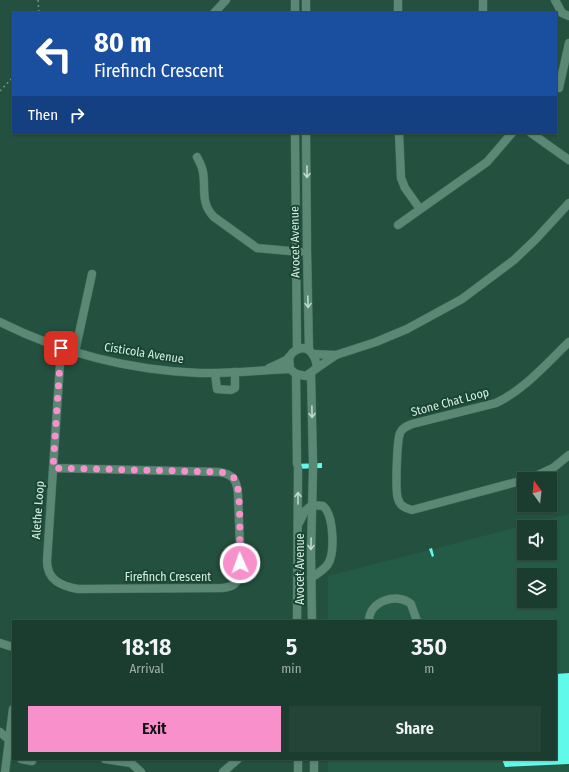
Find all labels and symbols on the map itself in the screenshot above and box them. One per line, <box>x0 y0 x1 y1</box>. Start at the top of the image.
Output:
one-way arrow <box>303 165 311 178</box>
street label: Avocet Avenue <box>287 206 303 278</box>
one-way arrow <box>304 295 312 308</box>
pin <box>44 331 78 365</box>
street label: Cisticola Avenue <box>103 340 185 366</box>
street label: Stone Chat Loop <box>410 385 490 419</box>
one-way arrow <box>308 405 316 418</box>
north arrow <box>517 472 557 512</box>
street label: Alethe Loop <box>29 480 47 540</box>
one-way arrow <box>294 492 302 505</box>
street label: Avocet Avenue <box>293 533 307 605</box>
one-way arrow <box>307 537 315 550</box>
position arrow <box>219 542 261 584</box>
street label: Firefinch Crescent <box>125 570 211 584</box>

